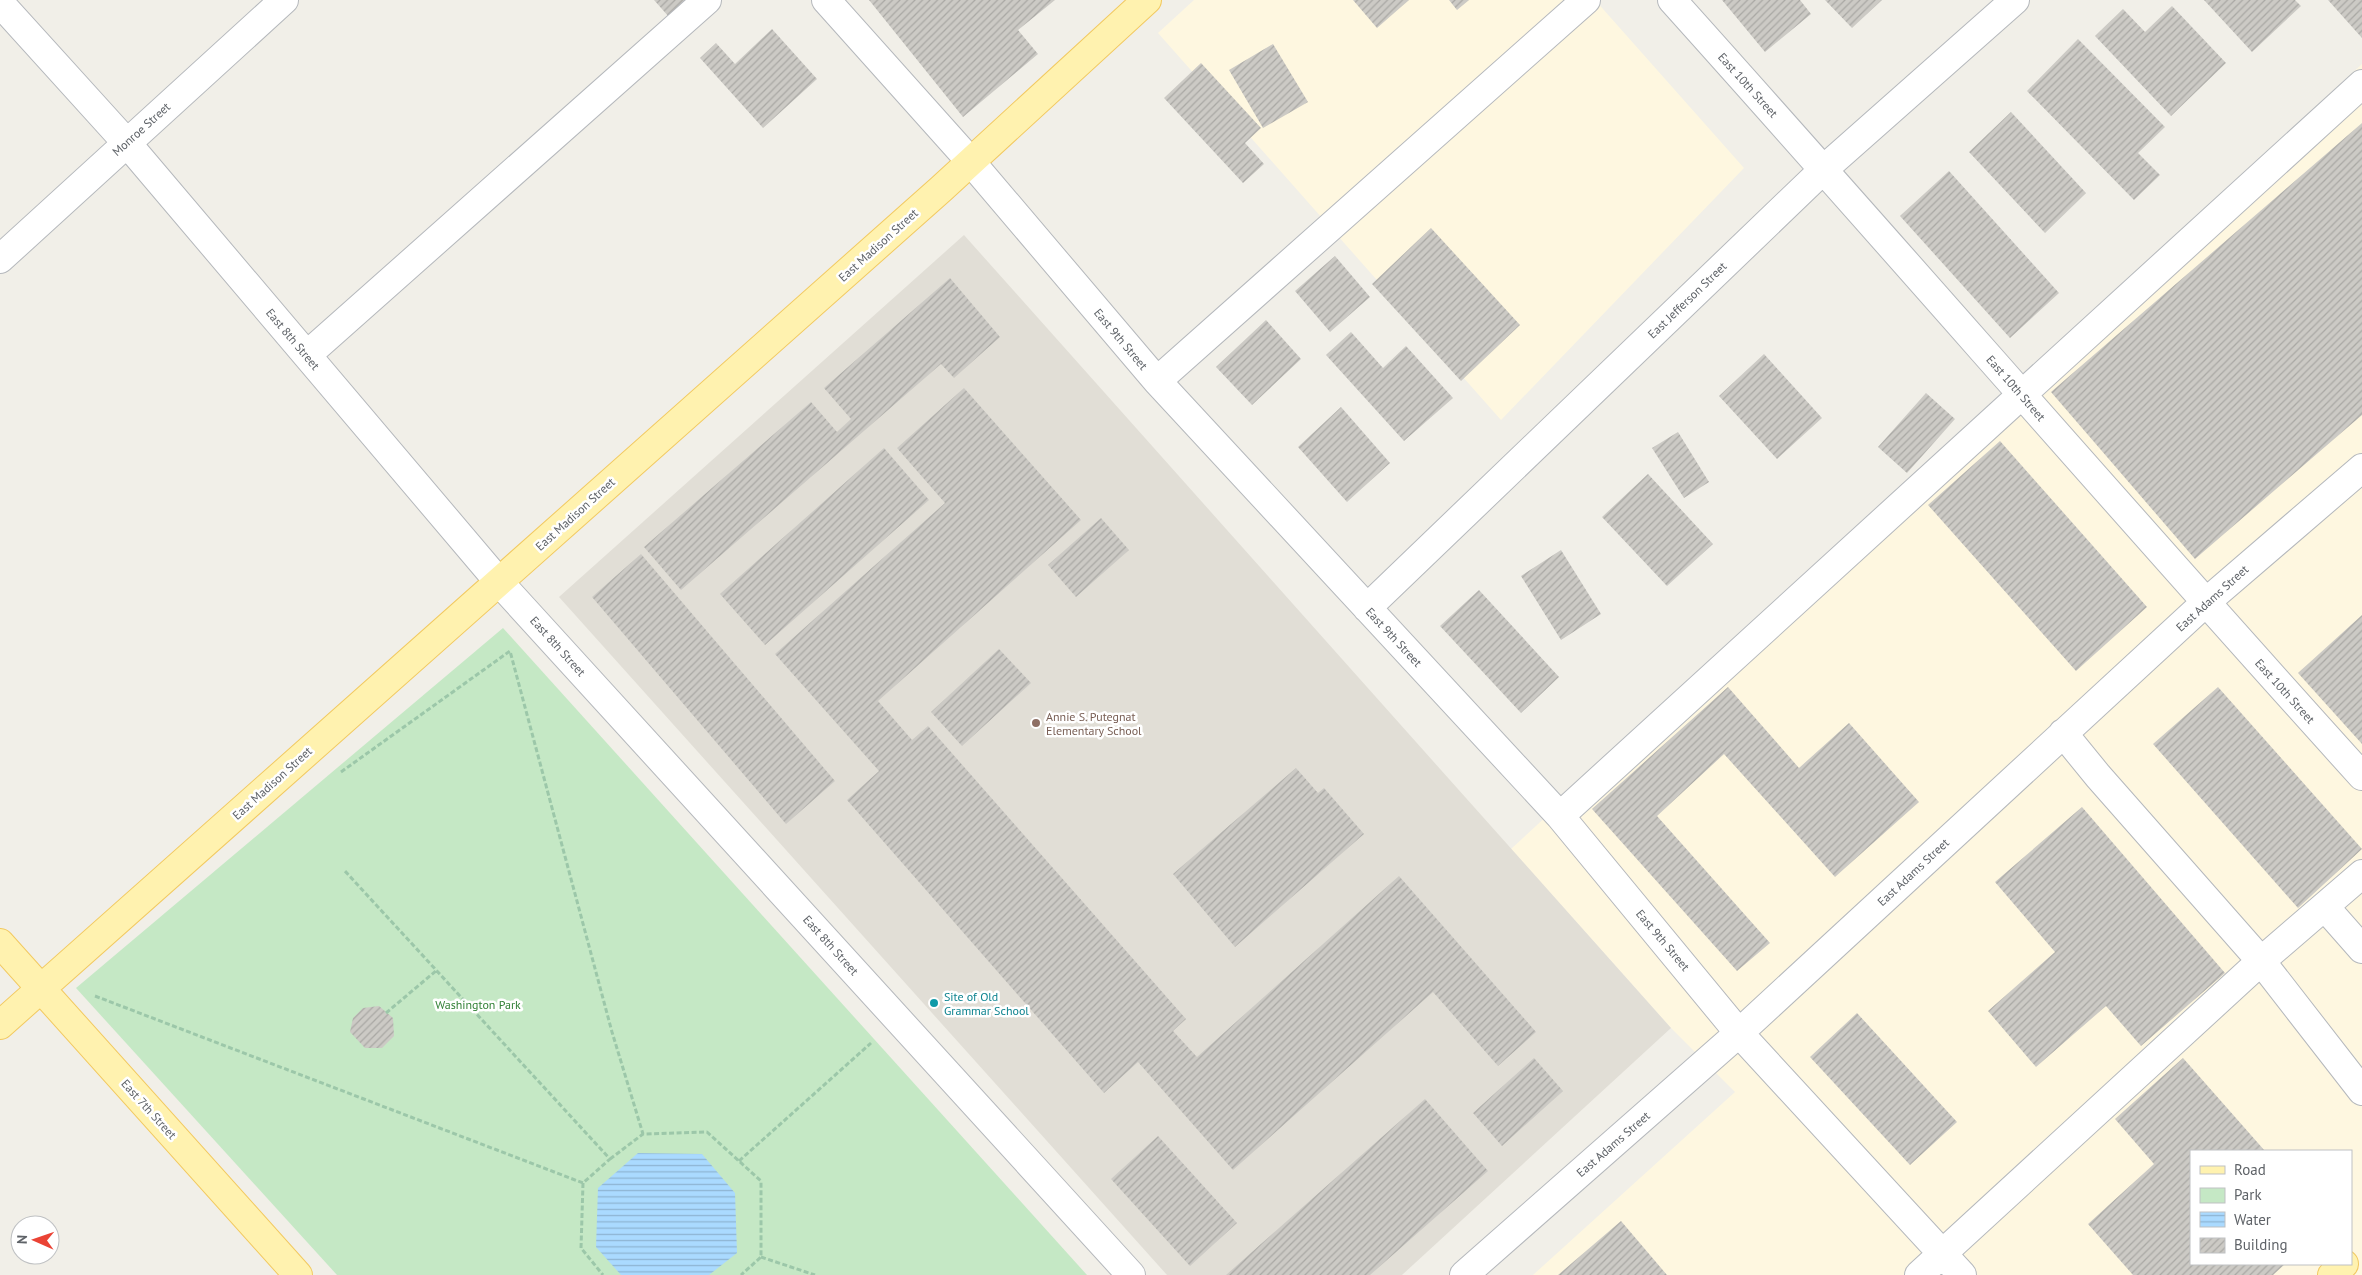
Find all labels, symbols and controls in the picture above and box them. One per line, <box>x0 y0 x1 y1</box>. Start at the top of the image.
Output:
street label: East 10th Street <box>1715 49 1781 121</box>
street label: Monroe Street <box>109 99 173 159</box>
street label: East Madison Street <box>835 205 921 285</box>
street label: East Jefferson Street <box>1644 259 1730 341</box>
street label: East 8th Street <box>263 305 323 373</box>
street label: East 9th Street <box>1091 305 1151 373</box>
street label: East 10th Street <box>1983 352 2049 424</box>
street label: East Madison Street <box>532 474 618 554</box>
street label: East Adams Street <box>2173 562 2251 634</box>
street label: East 9th Street <box>1363 604 1425 670</box>
street label: East 8th Street <box>527 613 589 679</box>
street label: East 10th Street <box>2252 655 2318 727</box>
place label: Annie S. Putegnat Elementary School <box>1046 709 1142 738</box>
marker: Annie S. Putegnat Elementary School <box>1030 717 1042 729</box>
street label: East Madison Street <box>229 743 315 823</box>
street label: East Adams Street <box>1874 835 1952 909</box>
street label: East 9th Street <box>1633 906 1693 974</box>
street label: East 8th Street <box>800 912 862 978</box>
place label: Site of Old Grammar School <box>944 989 1029 1018</box>
park label: Washington Park <box>435 997 521 1012</box>
marker: Site of Old Grammar School <box>928 997 940 1009</box>
street label: East 7th Street <box>118 1076 180 1142</box>
street label: East Adams Street <box>1573 1108 1653 1180</box>
legend <box>2190 1150 2352 1265</box>
text: Road <box>2234 1160 2266 1179</box>
text: Park <box>2234 1185 2262 1204</box>
text: Water <box>2234 1210 2271 1229</box>
north arrow <box>10 1215 60 1265</box>
text: N <box>13 1235 31 1244</box>
text: Building <box>2234 1235 2288 1254</box>

